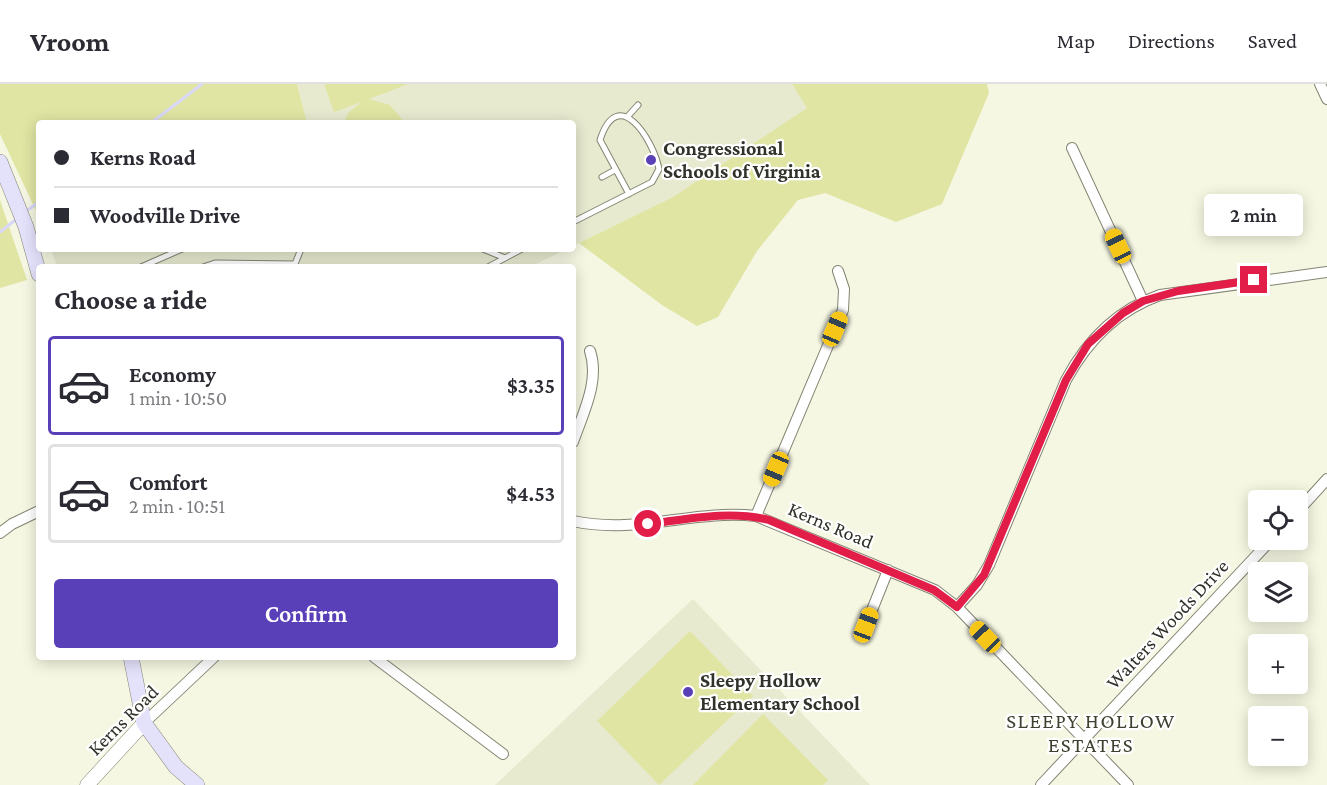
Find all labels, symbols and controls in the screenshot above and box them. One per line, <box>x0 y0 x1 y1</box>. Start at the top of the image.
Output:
text: Vroom <box>30 26 110 57</box>
text: Map <box>1057 29 1095 53</box>
text: Directions <box>1128 29 1215 53</box>
text: Saved <box>1248 29 1297 53</box>
place label: Congressional Schools of Virginia <box>663 137 821 182</box>
text: Kerns Road <box>90 145 196 170</box>
marker: Congressional Schools of Virginia <box>644 153 658 167</box>
callout: 2 min <box>1204 193 1304 235</box>
text: Woodville Drive <box>90 203 240 228</box>
text: 2 min <box>1230 204 1277 226</box>
car <box>1102 226 1134 266</box>
route end <box>1240 266 1267 293</box>
text: Choose a ride <box>54 285 207 315</box>
car <box>820 309 850 349</box>
icon: car <box>57 359 111 413</box>
text: Economy <box>129 362 216 387</box>
text: $3.35 <box>507 373 555 398</box>
text: 1 min · 10:50 <box>129 387 227 409</box>
car <box>761 449 791 489</box>
icon: car <box>57 467 111 521</box>
text: Comfort <box>129 470 207 495</box>
text: $4.53 <box>506 481 555 506</box>
map controls <box>1248 490 1308 766</box>
button: locate <box>1248 490 1308 550</box>
text: 2 min · 10:51 <box>129 495 225 517</box>
street label: Kerns Road <box>785 497 877 553</box>
route start <box>634 510 661 537</box>
street label: Walters Woods Drive <box>1101 555 1233 693</box>
button: layers <box>1248 562 1308 622</box>
button: Confirm <box>54 579 558 648</box>
car <box>851 605 881 645</box>
car <box>966 618 1004 656</box>
button: + <box>1248 634 1308 694</box>
place label: Sleepy Hollow Elementary School <box>700 669 860 714</box>
street label: Kerns Road <box>83 680 163 760</box>
marker: Sleepy Hollow Elementary School <box>681 685 695 699</box>
button: − <box>1248 706 1308 766</box>
district label: SLEEPY HOLLOW ESTATES <box>1006 709 1176 757</box>

